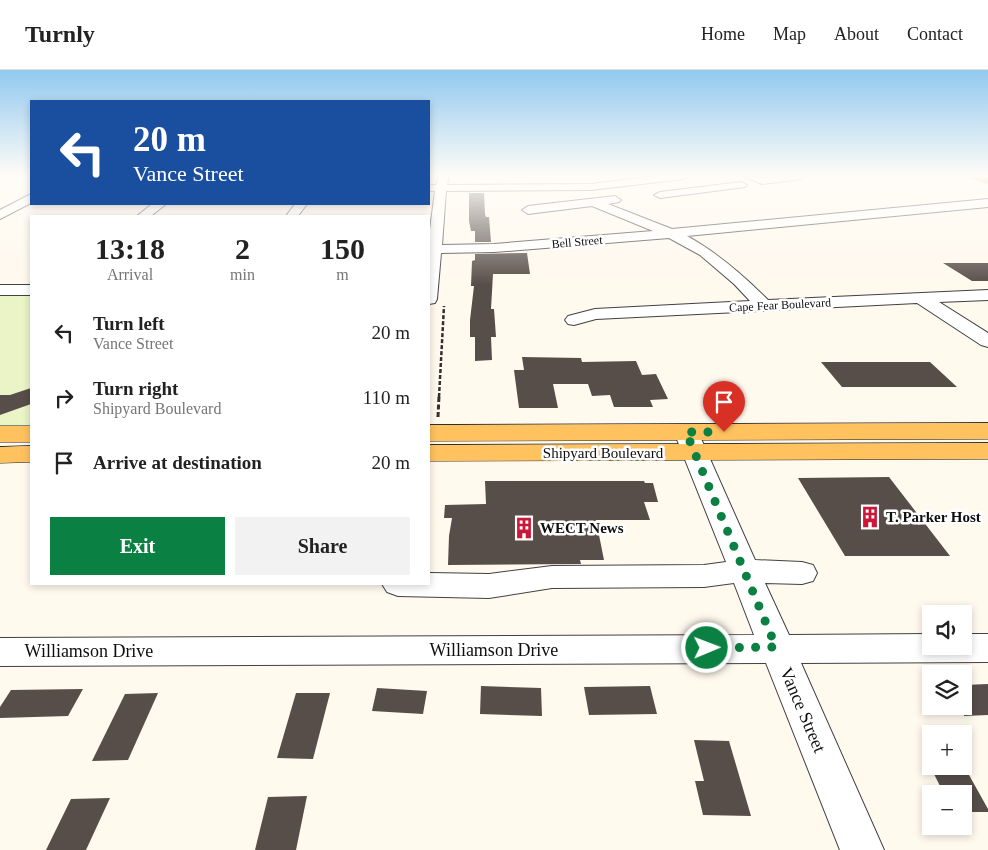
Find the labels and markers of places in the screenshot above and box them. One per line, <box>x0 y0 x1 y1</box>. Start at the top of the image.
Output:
pin <box>703 381 745 432</box>
building icon: T. Parker Host <box>857 504 883 530</box>
place label: T. Parker Host <box>886 509 981 525</box>
building icon: WECT News <box>511 515 537 541</box>
place label: WECT News <box>540 520 624 536</box>

